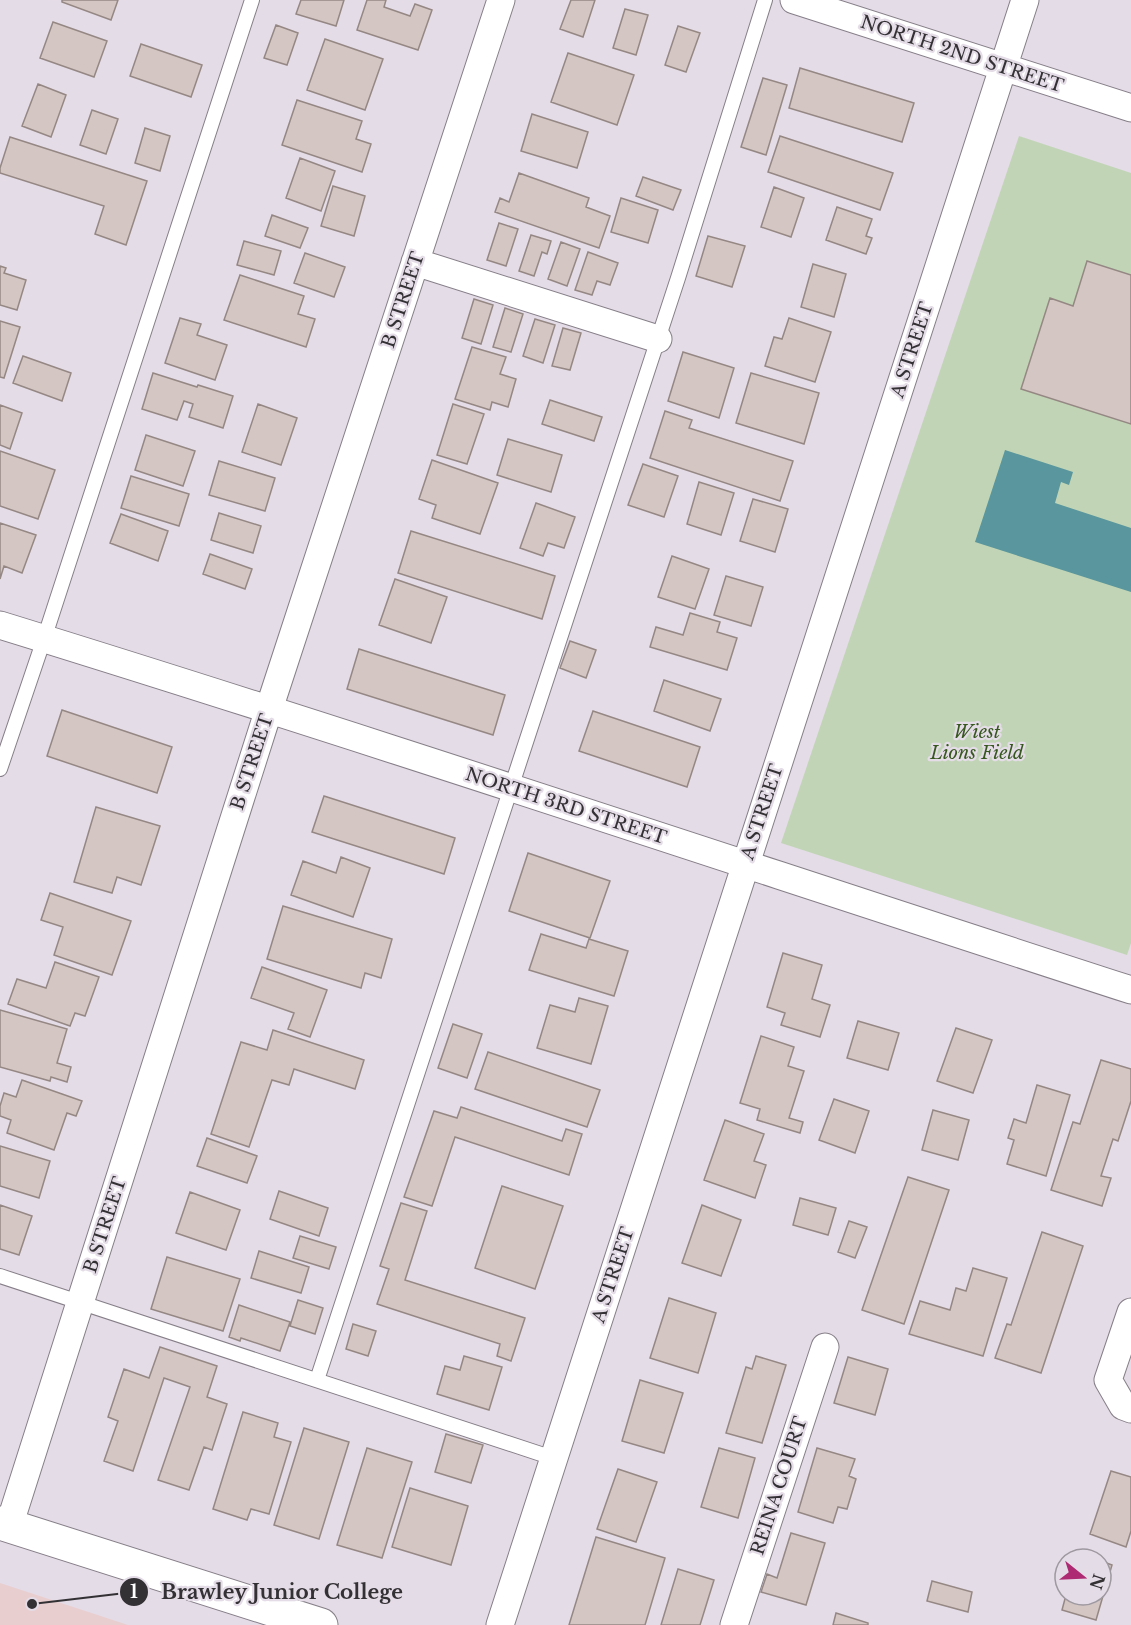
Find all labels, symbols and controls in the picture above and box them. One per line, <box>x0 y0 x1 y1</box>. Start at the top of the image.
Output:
street label: NORTH 2ND STREET <box>858 11 1067 97</box>
street label: B STREET <box>377 249 429 351</box>
street label: A STREET <box>886 299 938 401</box>
street label: B STREET <box>226 711 278 813</box>
park label: Wiest Lions Field <box>929 721 1024 764</box>
street label: A STREET <box>736 761 788 863</box>
street label: NORTH 3RD STREET <box>463 763 670 849</box>
street label: B STREET <box>79 1174 131 1276</box>
street label: A STREET <box>587 1224 639 1326</box>
street label: REINA COURT <box>746 1414 812 1558</box>
north arrow <box>1053 1547 1113 1607</box>
text: N <box>1085 1571 1109 1592</box>
callout: Brawley Junior College <box>119 1573 416 1611</box>
text: Brawley Junior College <box>161 1580 403 1604</box>
text: 1 <box>130 1581 138 1603</box>

